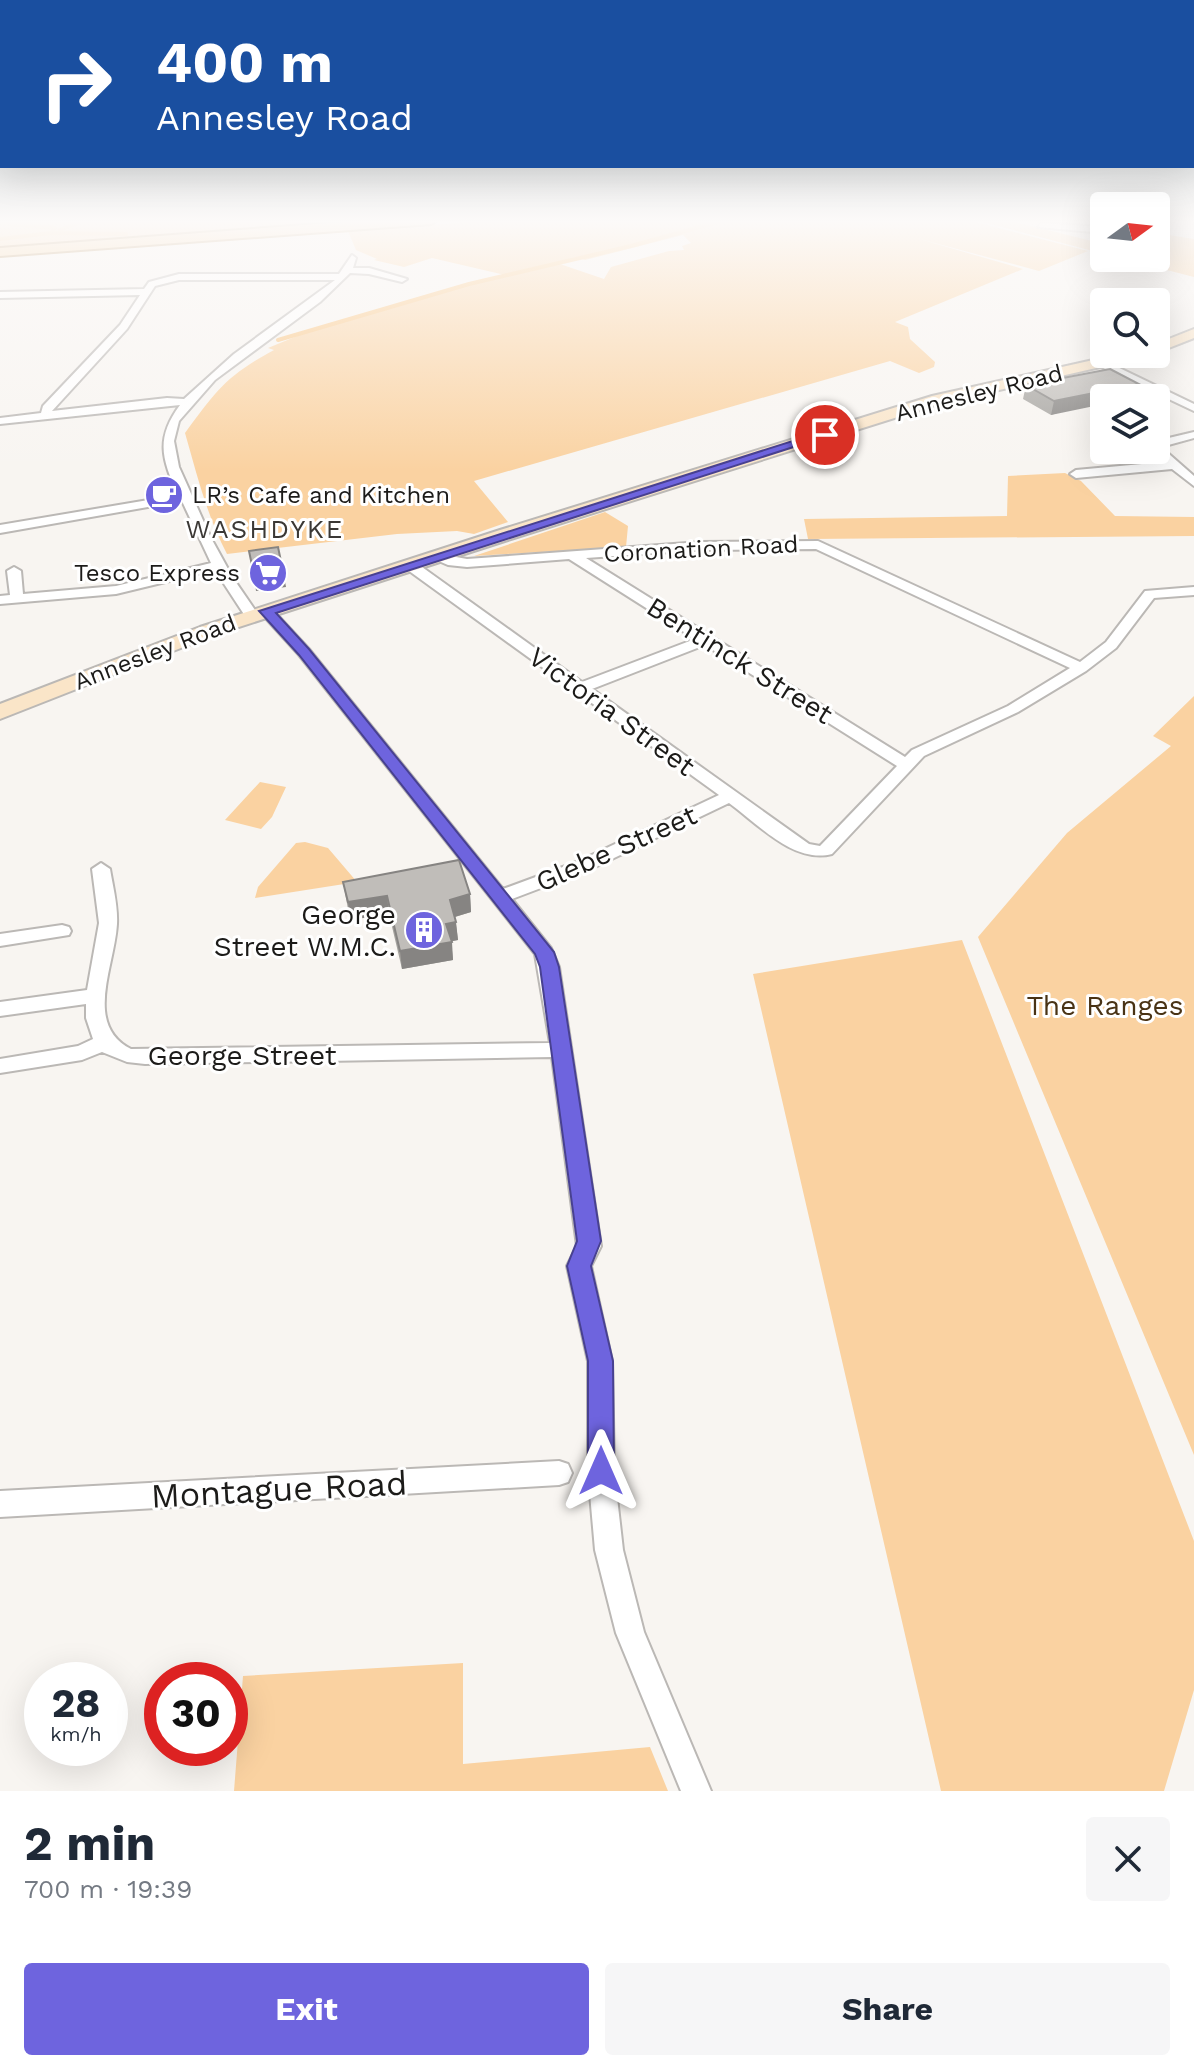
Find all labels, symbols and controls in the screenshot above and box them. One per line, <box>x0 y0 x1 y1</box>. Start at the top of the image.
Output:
text: 400 m <box>156 30 333 96</box>
icon: right <box>24 32 128 136</box>
text: Annesley Road <box>156 97 413 139</box>
north arrow <box>1090 192 1170 272</box>
map controls <box>1090 192 1170 464</box>
button: search <box>1090 288 1170 368</box>
street label: Annesley Road <box>893 359 1065 427</box>
button: layers <box>1090 384 1170 464</box>
pin <box>791 401 859 469</box>
icon: arrive <box>803 413 847 457</box>
cafe icon: LR’s Cafe and Kitchen <box>143 474 185 516</box>
place label: LR’s Cafe and Kitchen <box>192 481 450 509</box>
district label: WASHDYKE <box>186 514 344 544</box>
street label: Coronation Road <box>603 530 799 568</box>
supermarket icon: Tesco Express <box>247 552 289 594</box>
place label: Tesco Express <box>74 559 240 587</box>
street label: Bentinck Street <box>641 590 839 731</box>
street label: Annesley Road <box>70 608 240 696</box>
street label: Victoria Street <box>522 640 702 783</box>
street label: Glebe Street <box>531 798 702 899</box>
place label: George Street W.M.C. <box>214 898 396 963</box>
building icon: George Street W.M.C. <box>403 909 445 951</box>
park label: The Ranges <box>1027 989 1184 1022</box>
street label: George Street <box>148 1039 337 1072</box>
position arrow <box>559 1429 643 1513</box>
street label: Montague Road <box>150 1462 408 1516</box>
speed limit sign: 30 <box>144 1662 248 1766</box>
text: 28 <box>52 1680 100 1727</box>
text: km/h <box>50 1722 102 1746</box>
text: 2 min <box>24 1815 155 1872</box>
button: close <box>1086 1817 1170 1901</box>
text: 700 m · 19:39 <box>24 1874 192 1904</box>
button: Exit <box>24 1963 589 2055</box>
button: Share <box>605 1963 1170 2055</box>

